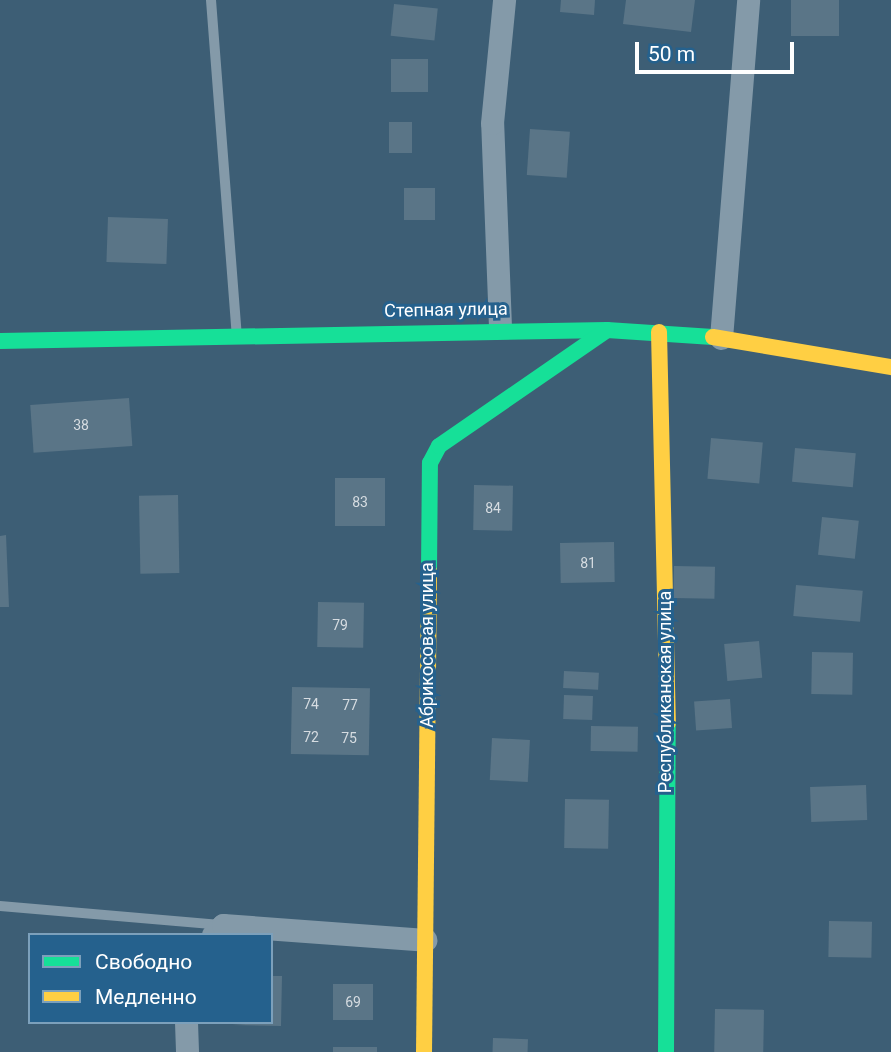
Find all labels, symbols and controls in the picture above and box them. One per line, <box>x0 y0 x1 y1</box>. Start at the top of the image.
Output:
scale bar <box>639 28 798 72</box>
text: 50 m <box>648 42 695 66</box>
street label: Степная улица <box>384 298 508 322</box>
house number: 38 <box>73 417 89 433</box>
house number: 83 <box>352 494 368 510</box>
house number: 84 <box>485 500 501 516</box>
house number: 81 <box>580 555 596 571</box>
street label: Абрикосовая улица <box>416 562 438 728</box>
street label: Республиканская улица <box>654 591 676 793</box>
house number: 79 <box>332 617 348 633</box>
house number: 74 <box>303 696 319 712</box>
house number: 77 <box>342 697 358 713</box>
house number: 72 <box>303 729 319 745</box>
house number: 75 <box>341 730 357 746</box>
legend <box>28 933 273 1024</box>
text: Свободно <box>95 950 192 974</box>
text: Медленно <box>95 985 197 1009</box>
house number: 69 <box>345 994 361 1010</box>

